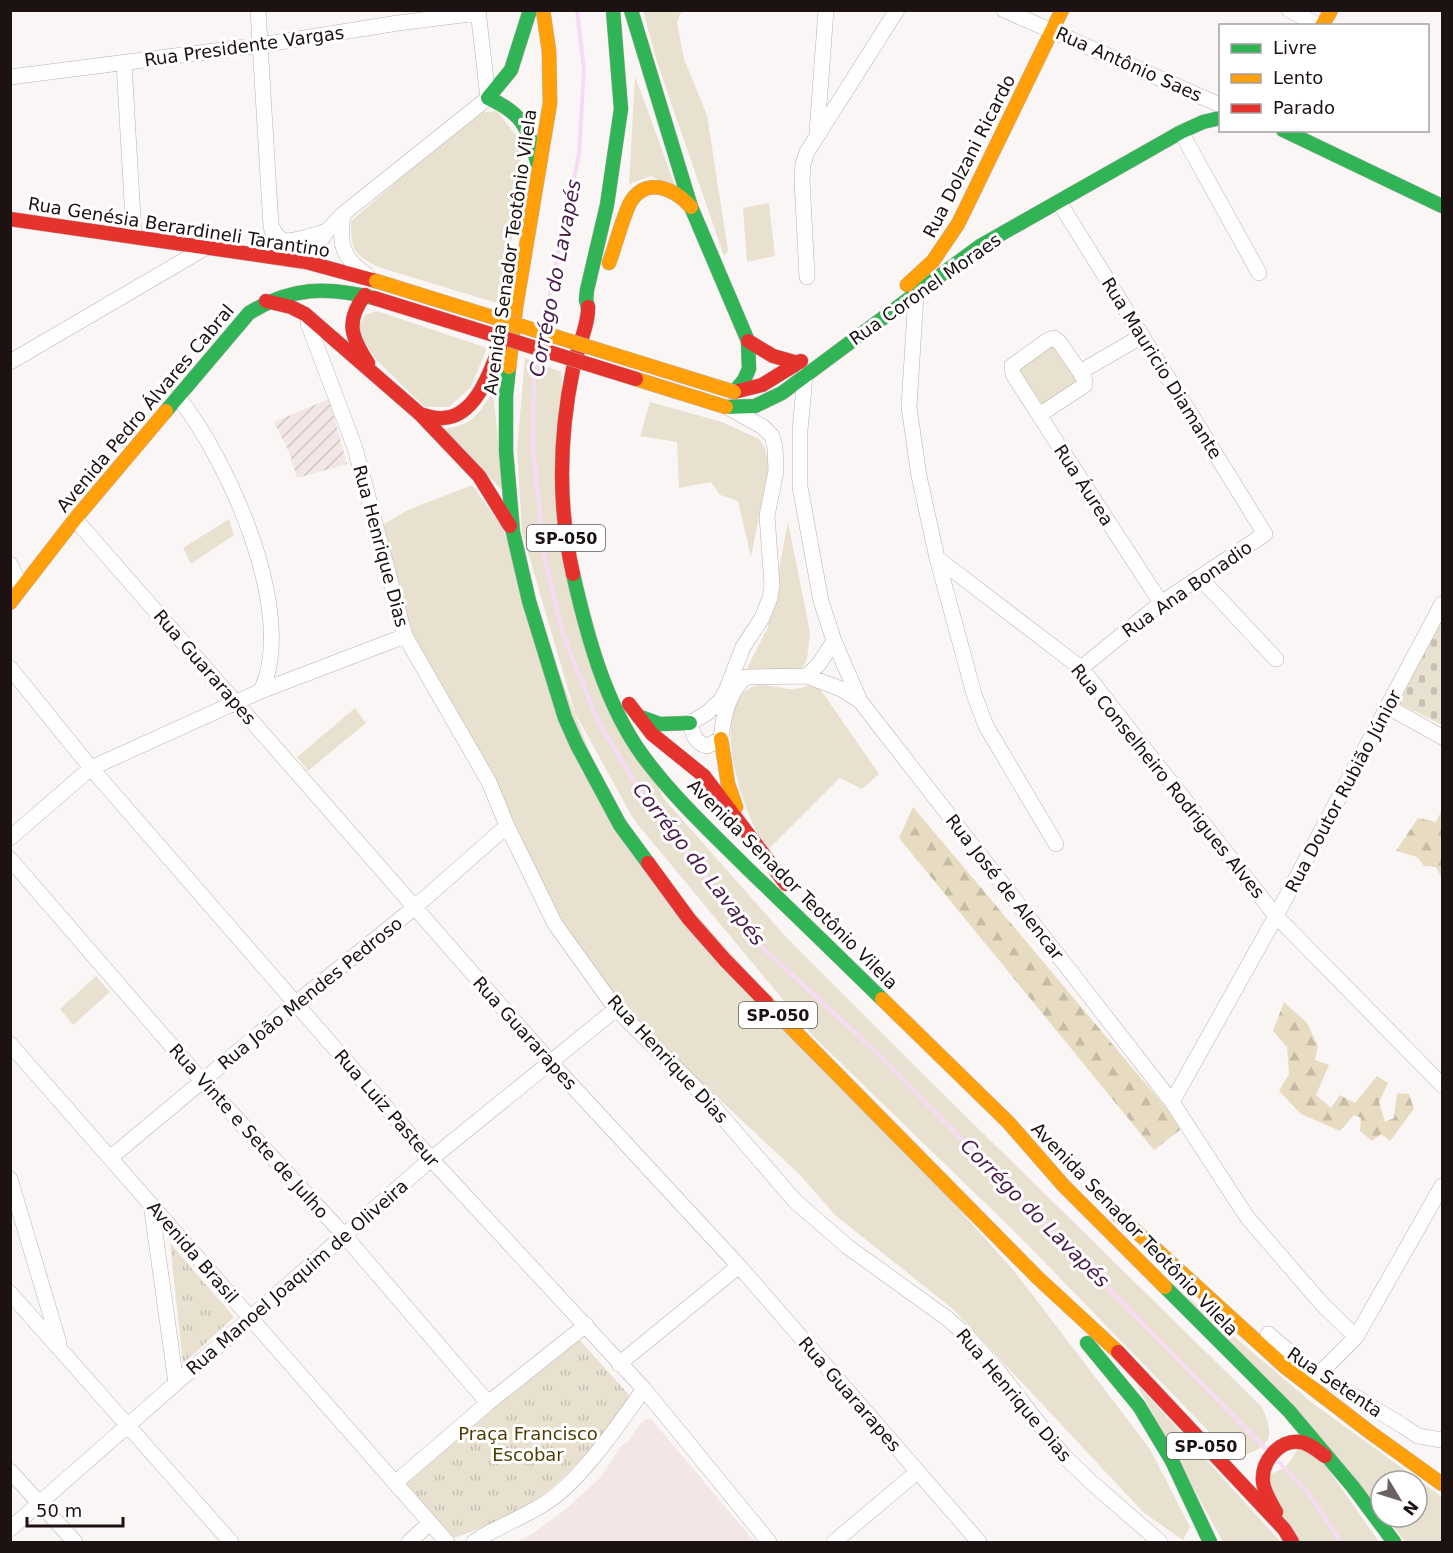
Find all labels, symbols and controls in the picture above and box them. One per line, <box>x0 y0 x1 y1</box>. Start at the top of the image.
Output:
street label: Rua Presidente Vargas <box>143 22 345 70</box>
street label: Rua Antônio Saes <box>1053 22 1205 106</box>
legend <box>1219 24 1429 132</box>
text: Livre <box>1273 37 1317 58</box>
text: Lento <box>1273 67 1323 88</box>
street label: Rua Dolzani Ricardo <box>919 71 1019 241</box>
text: Parado <box>1273 97 1335 118</box>
street label: Avenida Senador Teotônio Vilela <box>480 108 540 396</box>
water label: Corrégo do Lavapés <box>524 177 586 379</box>
street label: Rua Genésia Berardineli Tarantino <box>27 193 331 261</box>
street label: Rua Coronel Moraes <box>845 229 1005 349</box>
street label: Rua Mauricio Diamante <box>1097 273 1227 463</box>
street label: Avenida Pedro Álvares Cabral <box>52 300 238 516</box>
street label: Rua Áurea <box>1050 440 1118 530</box>
street label: Rua Henrique Dias <box>349 463 413 629</box>
road number: SP-050 <box>527 525 605 551</box>
street label: Rua Ana Bonadio <box>1118 536 1256 642</box>
street label: Rua Guararapes <box>150 605 260 729</box>
street label: Rua Conselheiro Rodrigues Alves <box>1067 660 1269 902</box>
street label: Rua Doutor Rubião Júnior <box>1281 686 1406 896</box>
street label: Avenida Senador Teotônio Vilela <box>684 775 902 993</box>
water label: Corrégo do Lavapés <box>628 778 770 950</box>
street label: Rua José de Alencar <box>942 810 1069 964</box>
street label: Rua João Mendes Pedroso <box>214 912 406 1074</box>
street label: Rua Guararapes <box>469 972 581 1094</box>
street label: Rua Henrique Dias <box>603 991 733 1127</box>
road number: SP-050 <box>739 1002 817 1028</box>
street label: Rua Vinte e Sete de Julho <box>165 1039 333 1223</box>
street label: Rua Luiz Pasteur <box>330 1045 444 1171</box>
street label: Avenida Senador Teotônio Vilela <box>1027 1118 1243 1340</box>
water label: Corrégo do Lavapés <box>956 1134 1114 1292</box>
street label: Rua Manoel Joaquim de Oliveira <box>182 1175 412 1379</box>
street label: Avenida Brasil <box>143 1197 243 1307</box>
street label: Rua Henrique Dias <box>952 1324 1076 1466</box>
street label: Rua Guararapes <box>795 1332 905 1456</box>
street label: Rua Setenta <box>1284 1343 1386 1421</box>
park label: Praça Francisco Escobar <box>458 1423 598 1465</box>
road number: SP-050 <box>1167 1433 1245 1459</box>
north arrow <box>1369 1469 1429 1529</box>
scale bar <box>27 1490 123 1528</box>
text: N <box>1399 1497 1422 1519</box>
text: 50 m <box>36 1500 82 1521</box>

